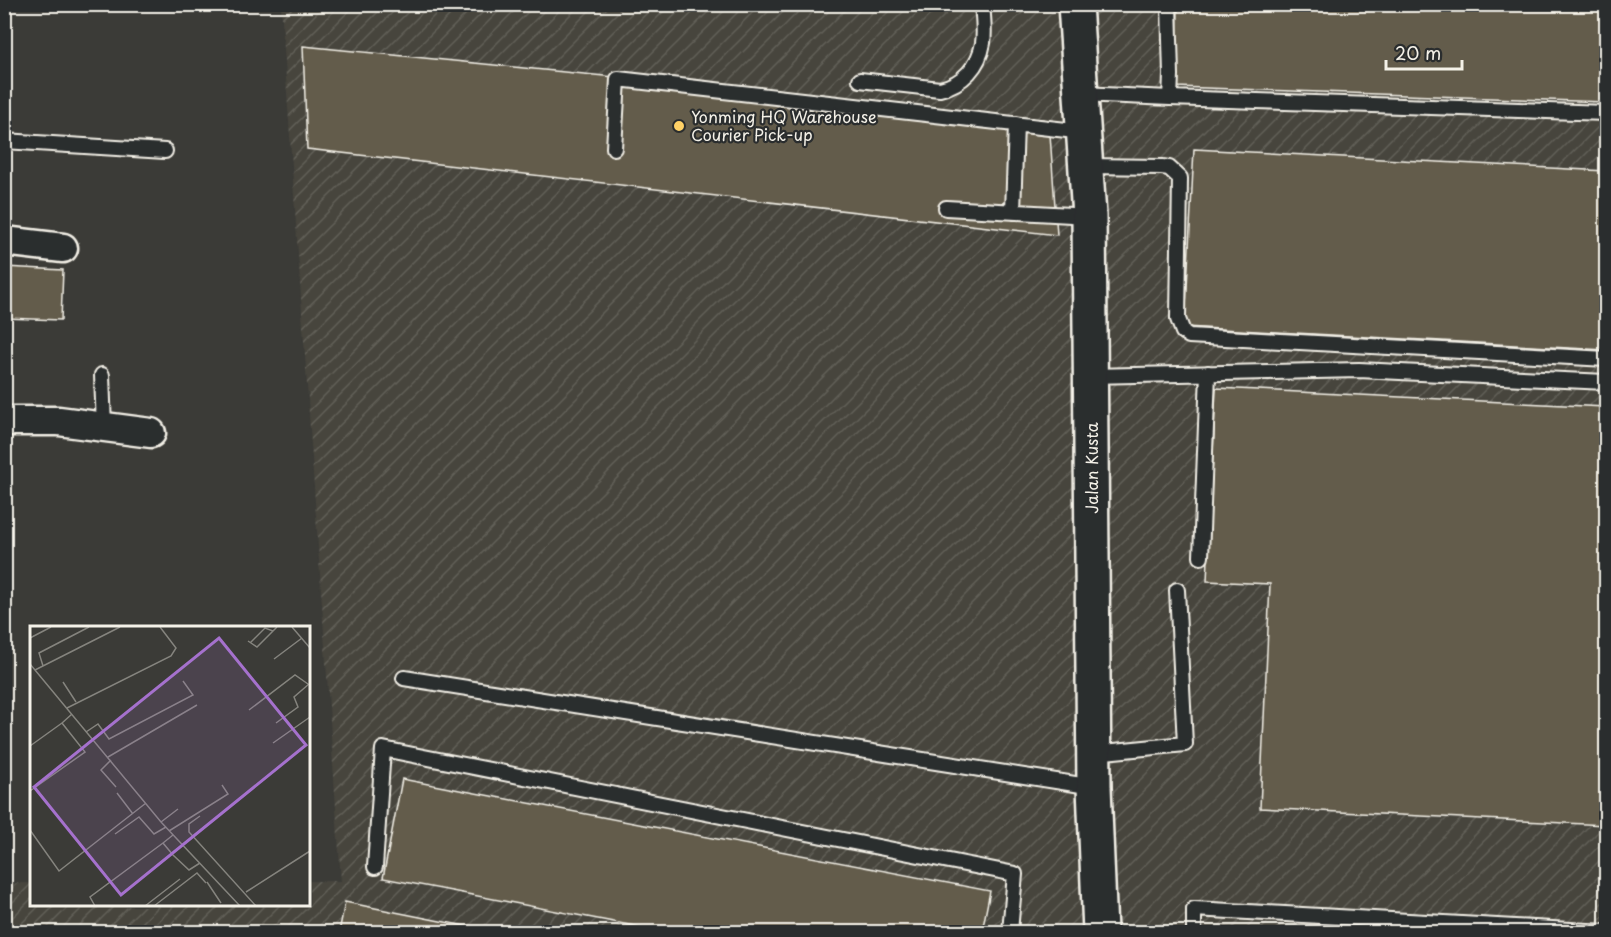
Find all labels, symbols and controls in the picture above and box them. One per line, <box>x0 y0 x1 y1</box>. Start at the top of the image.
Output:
scale bar <box>1386 33 1462 71</box>
text: 20 m <box>1395 39 1441 66</box>
place label: Yonming HQ Warehouse Courier Pick-up <box>691 104 877 146</box>
marker: Yonming HQ Warehouse Courier Pick-up <box>672 119 686 133</box>
street label: Jalan Kusta <box>1079 422 1103 514</box>
inset map <box>30 626 310 907</box>

